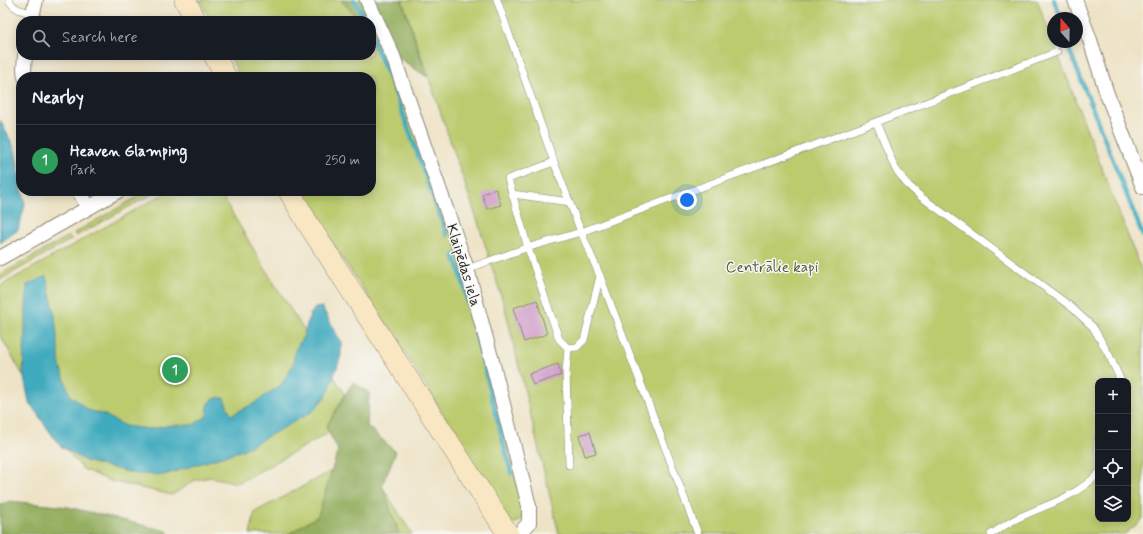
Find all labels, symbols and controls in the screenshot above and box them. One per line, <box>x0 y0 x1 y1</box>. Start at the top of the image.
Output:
north arrow <box>1047 12 1083 48</box>
search box <box>16 16 376 60</box>
icon: search <box>30 27 52 49</box>
text: Search here <box>62 28 138 48</box>
text: Nearby <box>32 87 84 109</box>
text: Heaven Glamping <box>70 142 187 162</box>
text: 1 <box>42 152 48 169</box>
text: 250 m <box>325 152 360 169</box>
text: Park <box>70 162 96 179</box>
your location <box>677 190 697 210</box>
street label: Klaipēdas iela <box>441 221 485 309</box>
park label: Centrālie kapi <box>726 258 818 278</box>
pin: 1 <box>162 355 188 385</box>
map controls <box>1095 378 1131 522</box>
button: + <box>1095 378 1131 414</box>
button: − <box>1095 414 1131 450</box>
button: locate <box>1095 450 1131 486</box>
button: layers <box>1095 486 1131 522</box>

